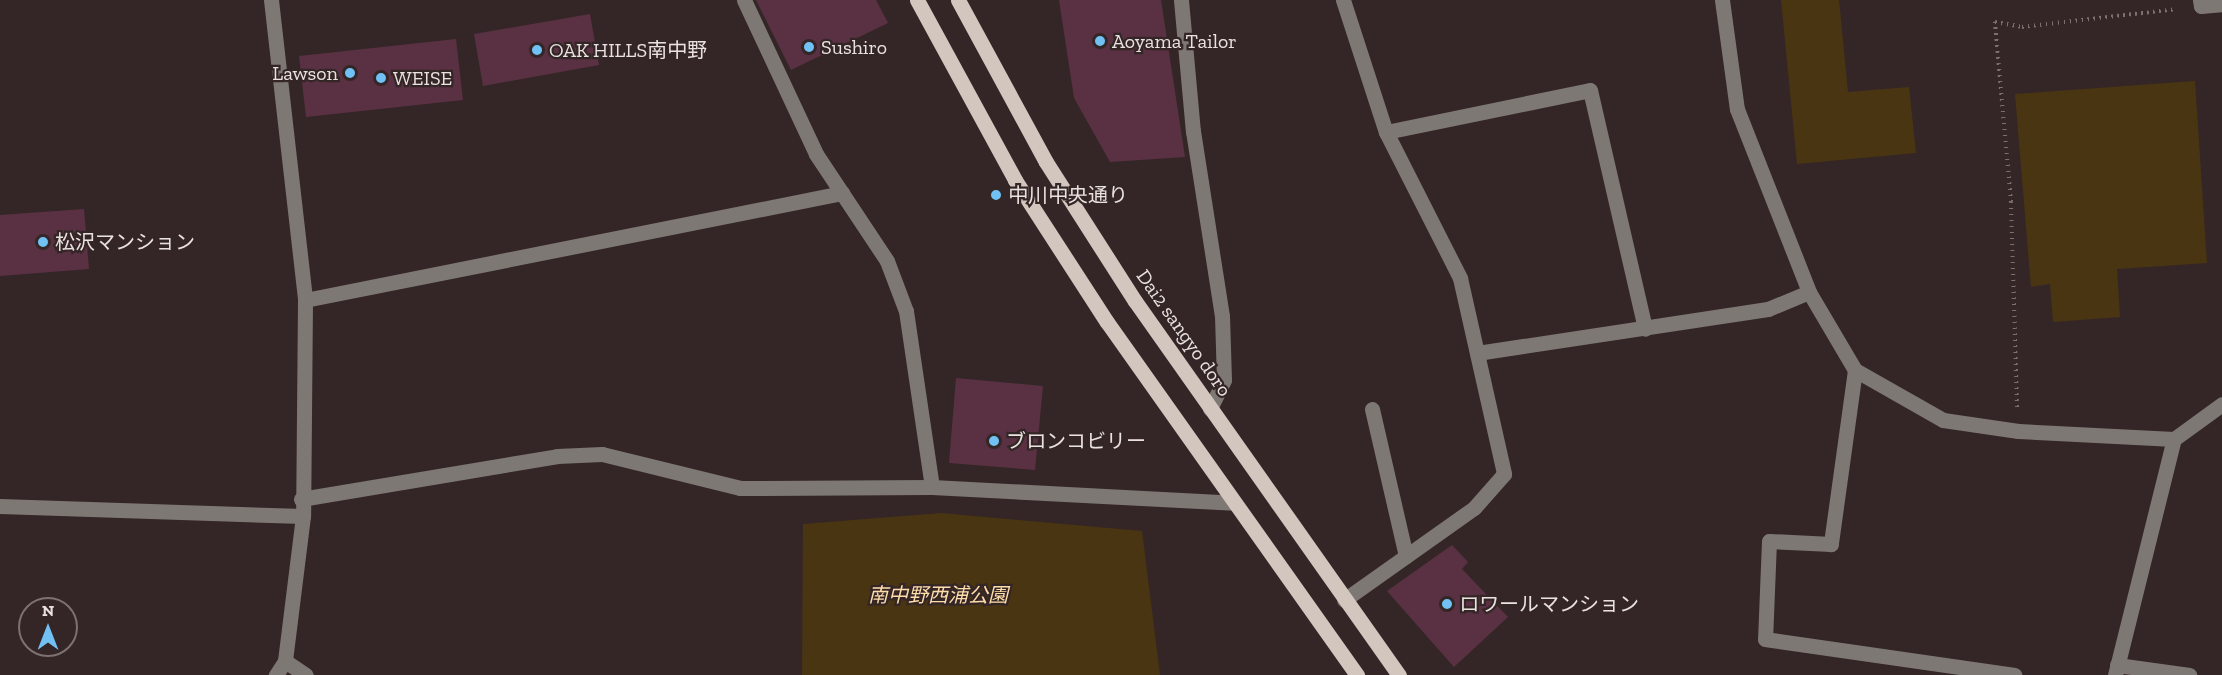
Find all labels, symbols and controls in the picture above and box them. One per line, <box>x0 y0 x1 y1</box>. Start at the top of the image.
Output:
place label: Aoyama Tailor <box>1112 29 1237 53</box>
marker: Aoyama Tailor <box>1093 34 1107 48</box>
place label: Sushiro <box>821 35 887 59</box>
place label: OAK HILLS南中野 <box>549 38 707 62</box>
marker: Sushiro <box>802 40 816 54</box>
marker: OAK HILLS南中野 <box>530 43 544 57</box>
place label: Lawson <box>272 61 338 85</box>
marker: Lawson <box>343 66 357 80</box>
place label: WEISE <box>393 66 452 90</box>
marker: WEISE <box>374 71 388 85</box>
place label: 中川中央通り <box>1008 183 1128 207</box>
marker: 中川中央通り <box>989 188 1003 202</box>
place label: 松沢マンション <box>55 230 195 254</box>
marker: 松沢マンション <box>36 235 50 249</box>
street label: Dai2 sangyo doro <box>1131 265 1237 401</box>
place label: ブロンコビリー <box>1006 429 1146 453</box>
marker: ブロンコビリー <box>987 434 1001 448</box>
park label: 南中野西浦公園 <box>868 583 1008 607</box>
place label: ロワールマンション <box>1459 592 1639 616</box>
north arrow <box>18 597 78 657</box>
marker: ロワールマンション <box>1440 597 1454 611</box>
text: N <box>42 601 54 620</box>

